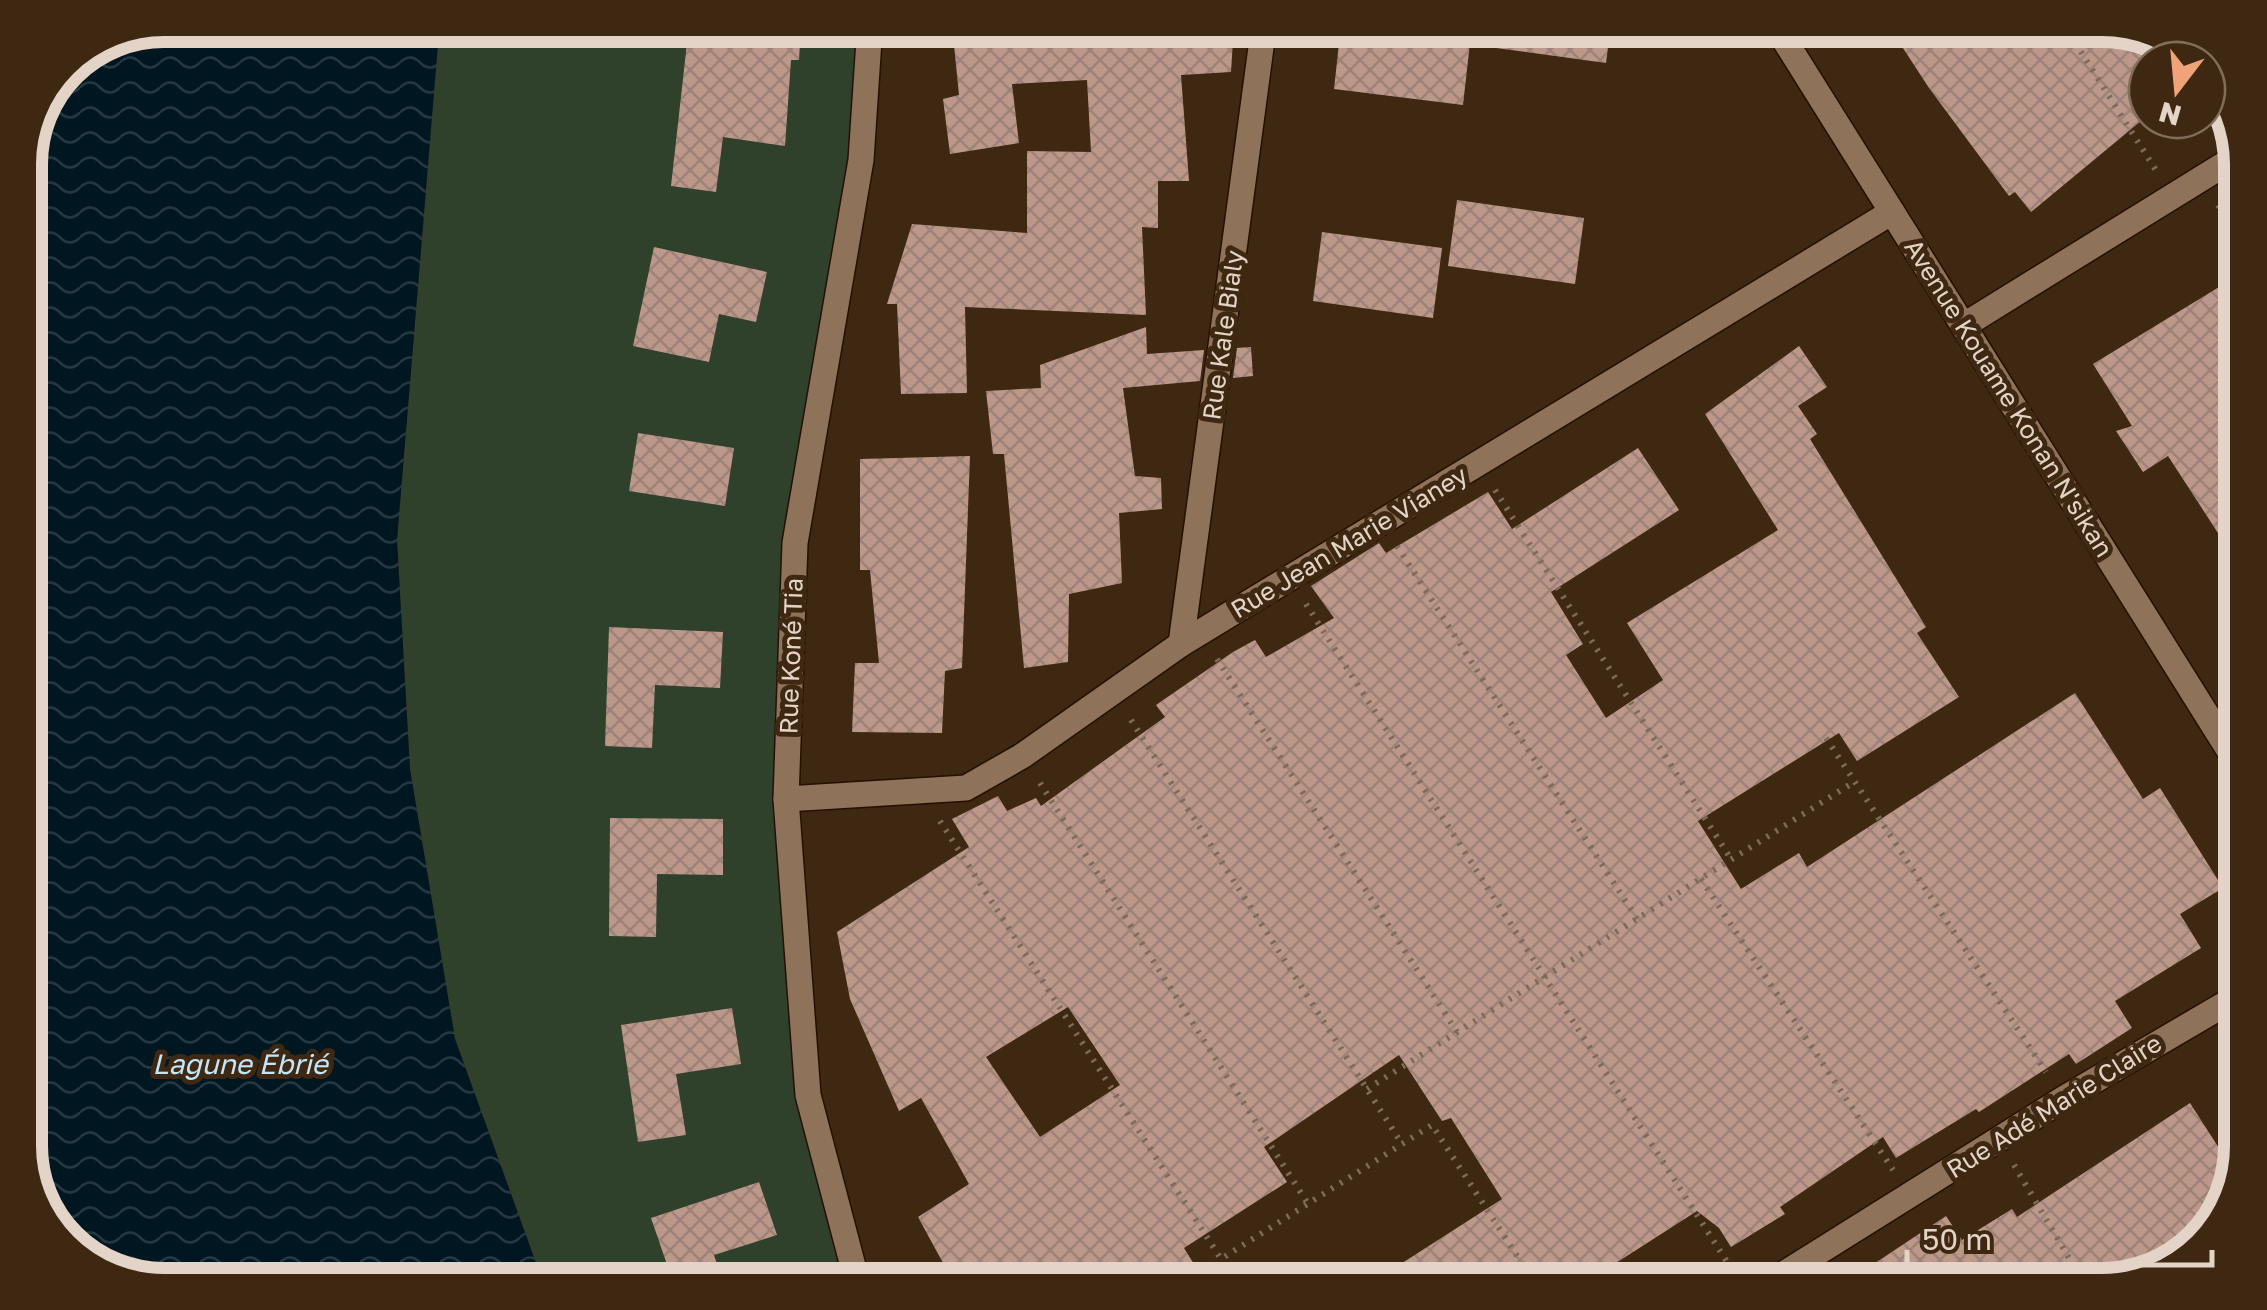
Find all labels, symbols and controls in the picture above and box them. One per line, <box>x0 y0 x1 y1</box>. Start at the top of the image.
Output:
north arrow <box>2127 40 2227 140</box>
text: N <box>2155 96 2185 133</box>
street label: Avenue Kouame Konan N'sikan <box>1898 233 2120 562</box>
street label: Rue Kale Bialy <box>1195 248 1250 422</box>
street label: Rue Jean Marie Vianey <box>1225 459 1473 624</box>
street label: Rue Koné Tia <box>772 577 809 735</box>
street label: Rue Adé Marie Claire <box>1941 1027 2167 1184</box>
water label: Lagune Ébrié <box>152 1047 331 1080</box>
scale bar <box>1907 1205 2212 1267</box>
text: 50 m <box>1922 1221 1992 1257</box>

